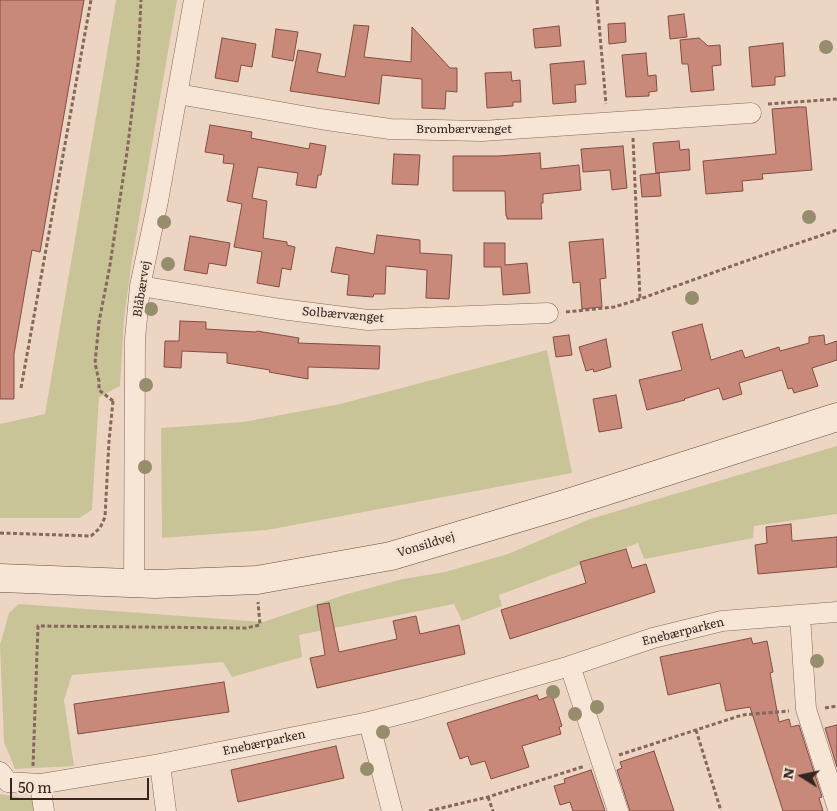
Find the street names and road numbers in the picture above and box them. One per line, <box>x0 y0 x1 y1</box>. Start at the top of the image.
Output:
street label: Brombærvænget <box>416 122 512 136</box>
street label: Blåbærvej <box>130 260 154 318</box>
street label: Solbærvænget <box>301 304 385 326</box>
street label: Vonsildvej <box>395 529 457 561</box>
street label: Enebærparken <box>640 615 726 649</box>
street label: Enebærparken <box>221 727 307 759</box>

